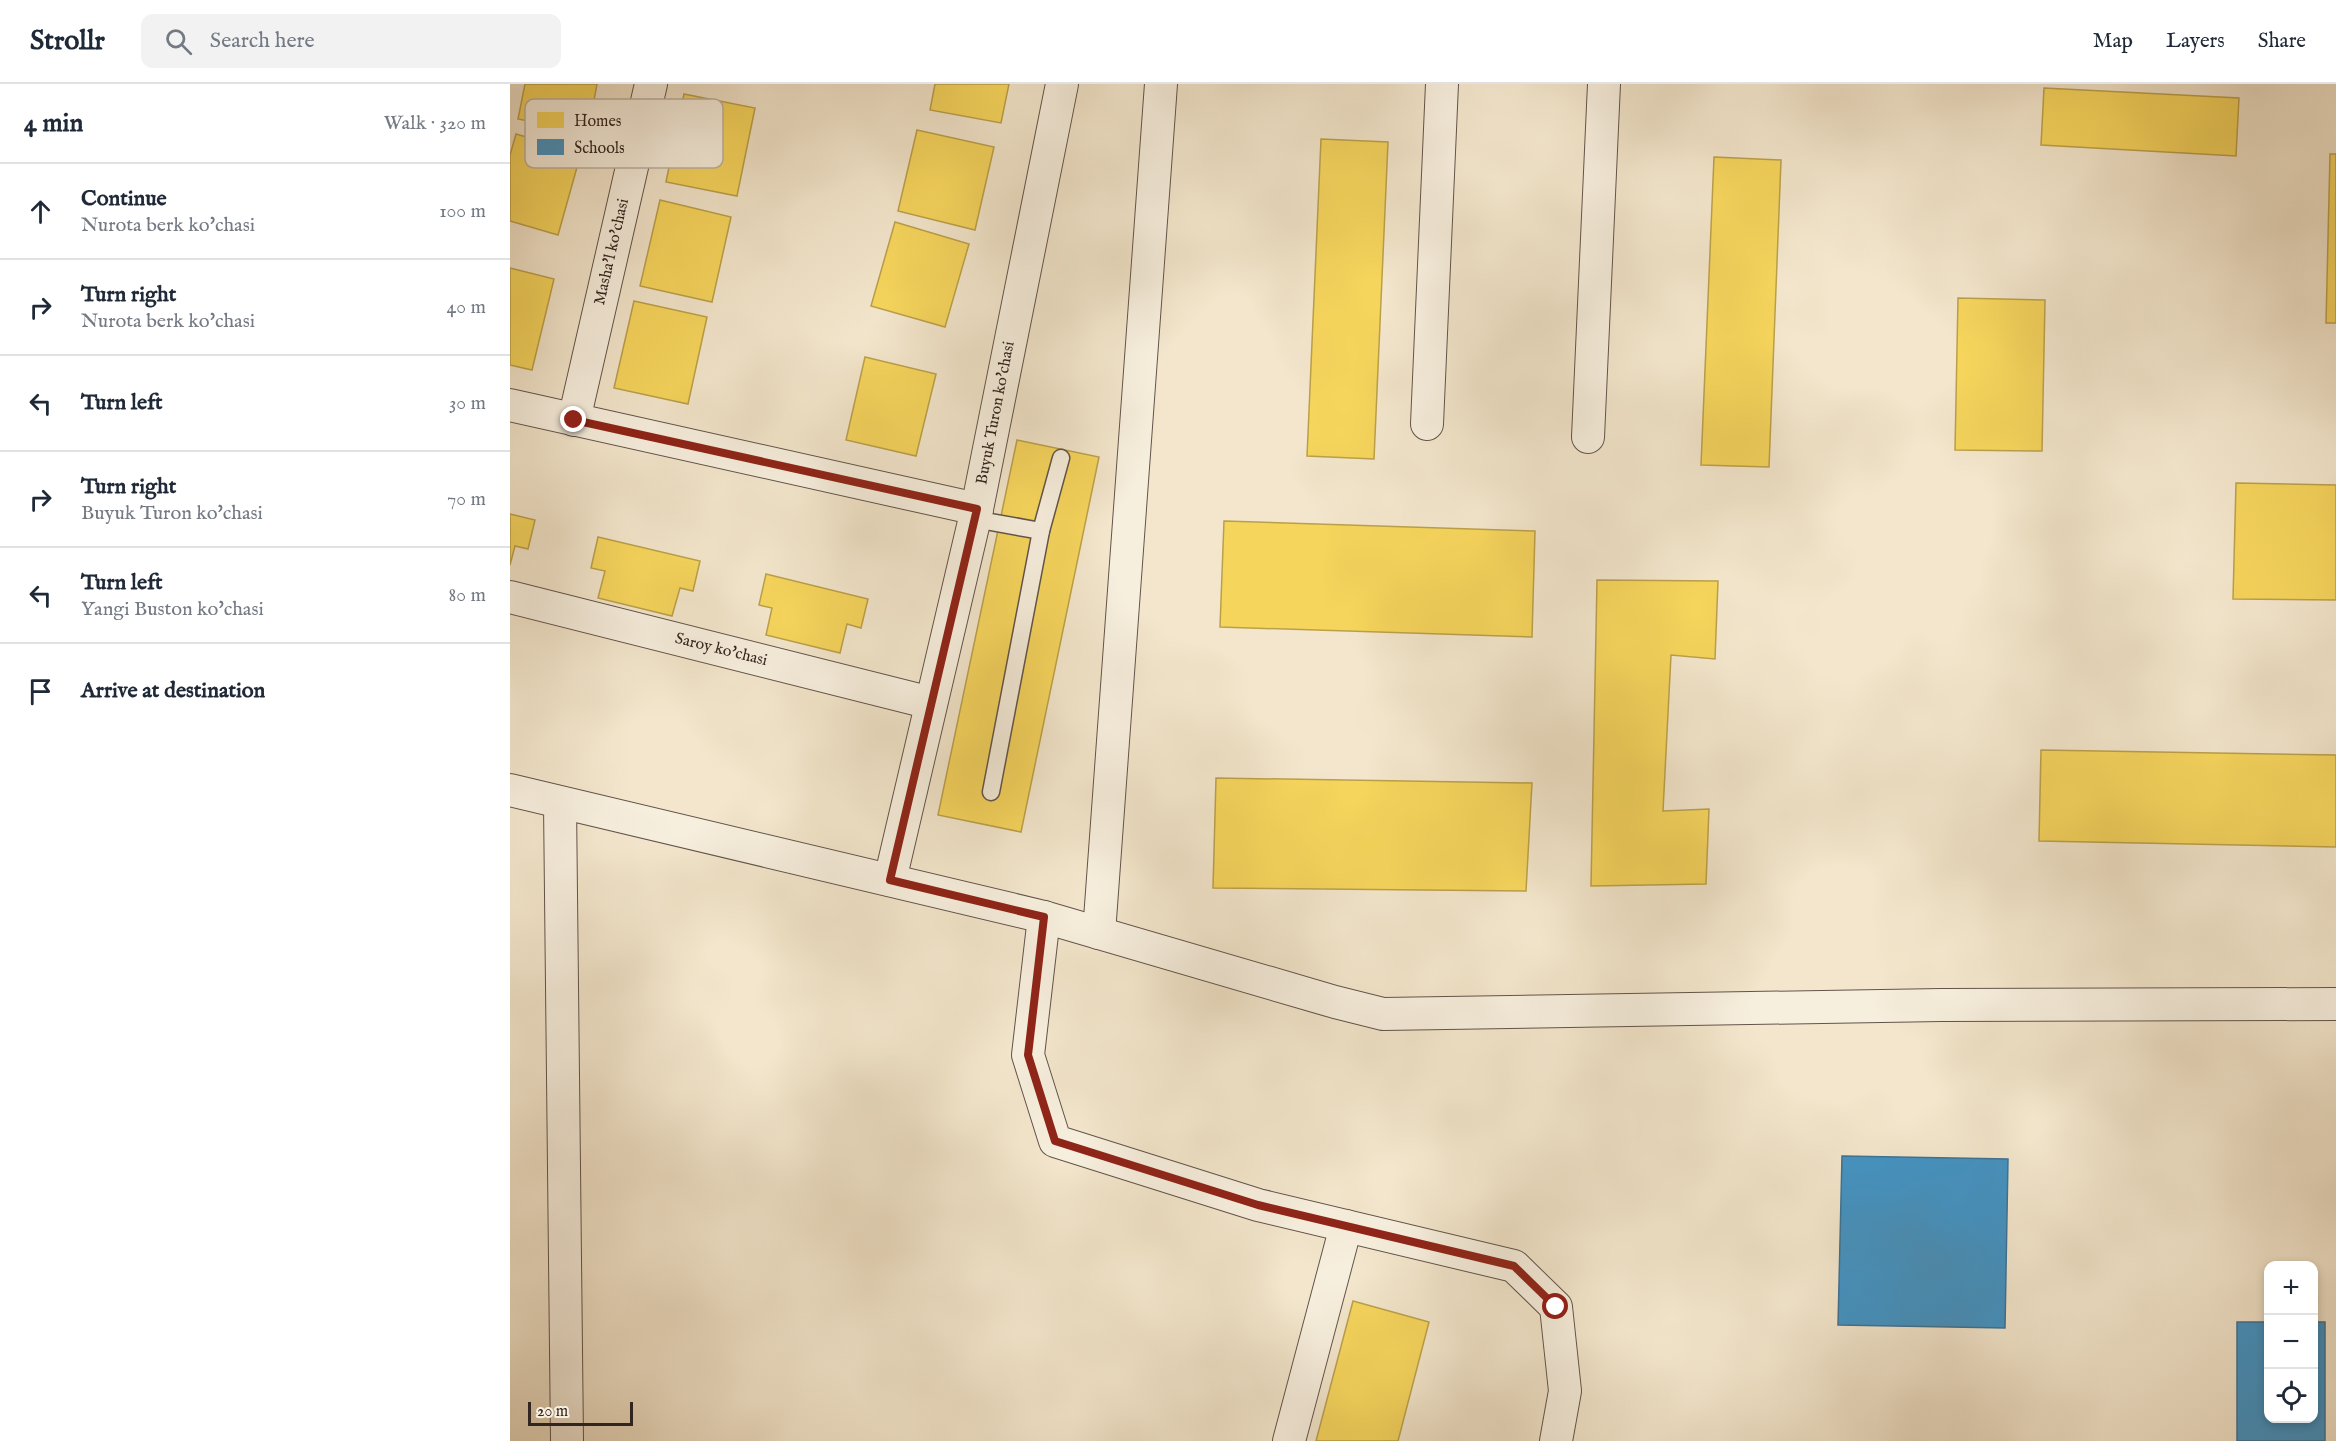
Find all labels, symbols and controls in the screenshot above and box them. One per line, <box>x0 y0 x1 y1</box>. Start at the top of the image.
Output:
search box <box>141 14 561 68</box>
text: Strollr <box>30 24 105 59</box>
icon: search <box>162 25 195 58</box>
text: Search here <box>210 27 315 55</box>
text: Map <box>2093 28 2133 55</box>
text: Layers <box>2166 28 2225 55</box>
text: Share <box>2258 28 2306 55</box>
legend <box>525 99 723 168</box>
text: 4 min <box>24 107 83 140</box>
text: Walk · 320 m <box>384 111 486 136</box>
text: Homes <box>574 112 622 132</box>
text: Schools <box>574 139 625 159</box>
text: Continue <box>81 185 167 213</box>
icon: ahead <box>24 195 57 228</box>
street label: Masha'l ko'chasi <box>590 197 634 307</box>
text: 100 m <box>439 199 486 224</box>
text: Nurota berk ko'chasi <box>81 213 255 238</box>
text: Turn right <box>81 281 176 309</box>
icon: right <box>24 291 57 324</box>
text: 40 m <box>447 295 486 320</box>
text: Nurota berk ko'chasi <box>81 309 255 334</box>
street label: Buyuk Turon ko'chasi <box>972 340 1020 486</box>
icon: left <box>24 387 57 420</box>
text: Turn left <box>81 389 163 417</box>
text: 30 m <box>449 391 486 416</box>
route end <box>560 406 586 432</box>
text: Turn right <box>81 473 176 501</box>
icon: right <box>24 483 57 516</box>
text: 70 m <box>447 487 486 512</box>
text: Buyuk Turon ko'chasi <box>81 501 263 526</box>
text: Turn left <box>81 569 163 597</box>
icon: left <box>24 579 57 612</box>
text: 80 m <box>449 583 486 608</box>
text: Yangi Buston ko'chasi <box>81 597 264 622</box>
street label: Saroy ko'chasi <box>673 629 769 671</box>
icon: arrive <box>24 675 57 708</box>
text: Arrive at destination <box>81 677 265 705</box>
map controls <box>2264 1261 2318 1423</box>
button: + <box>2264 1261 2318 1315</box>
route start <box>1542 1293 1568 1319</box>
button: − <box>2264 1315 2318 1369</box>
button: locate <box>2264 1369 2318 1423</box>
scale bar <box>528 1399 633 1426</box>
text: 20 m <box>537 1402 568 1422</box>

